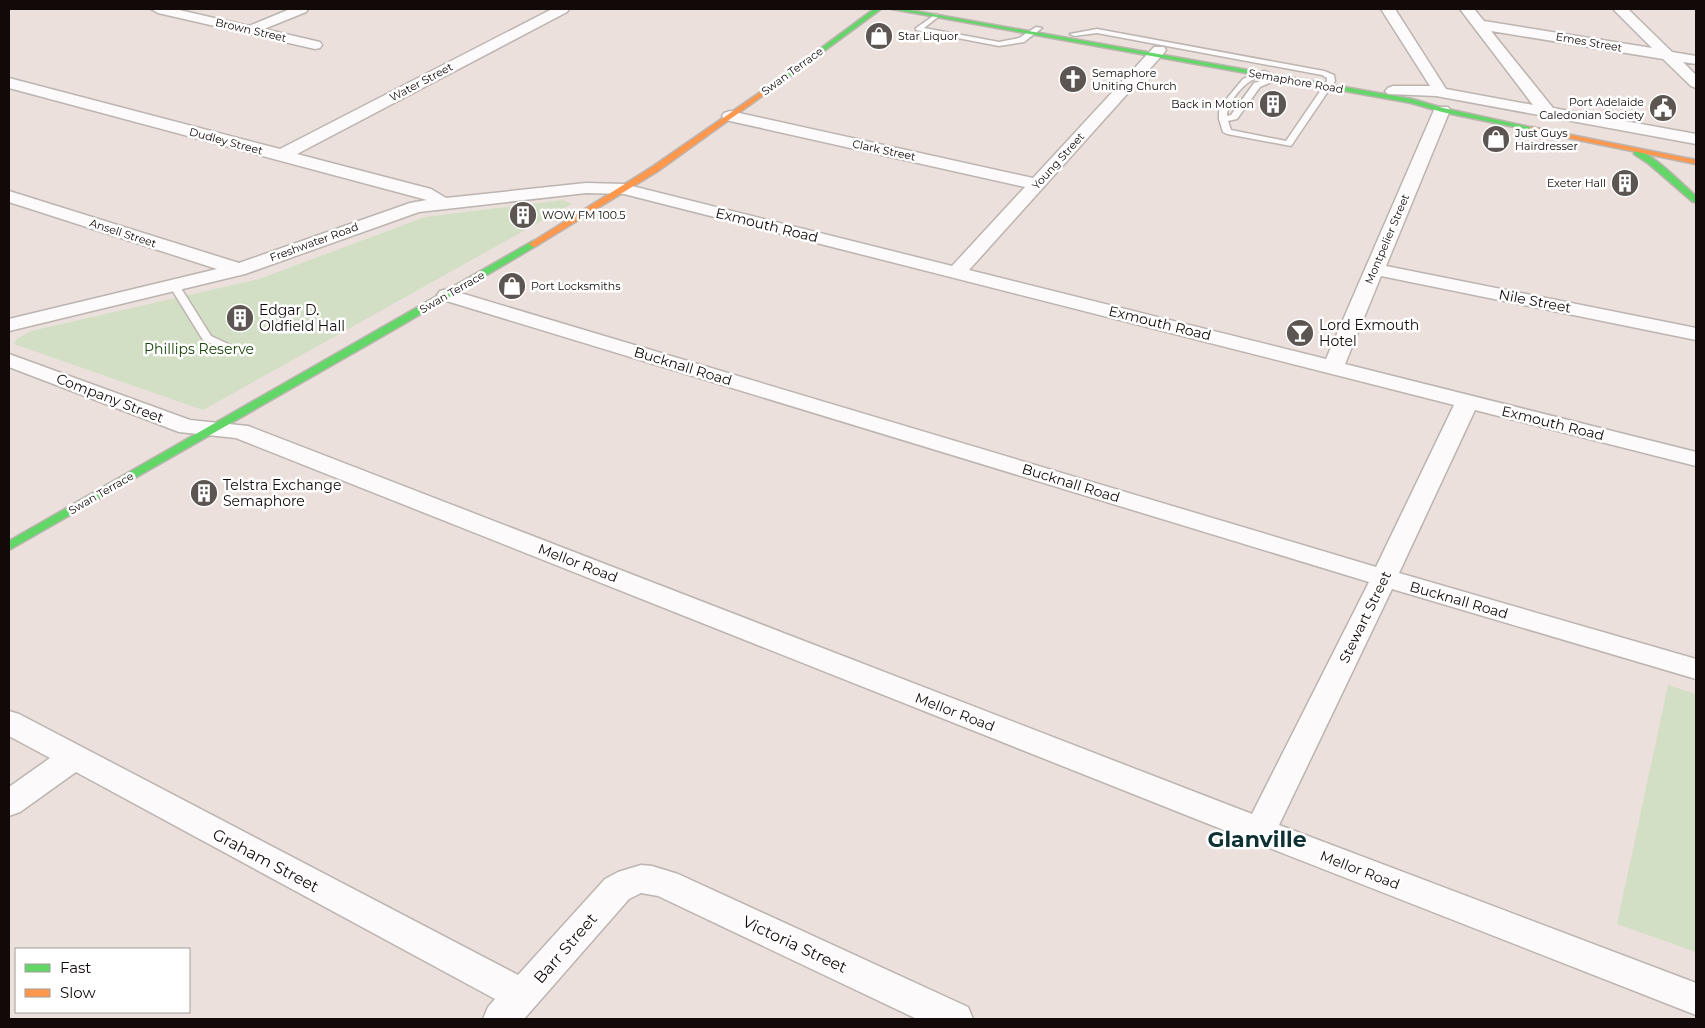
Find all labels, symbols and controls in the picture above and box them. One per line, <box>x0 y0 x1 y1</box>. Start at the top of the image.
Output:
street label: Brown Street <box>214 15 288 45</box>
shop icon: Star Liquor <box>864 21 894 51</box>
place label: Star Liquor <box>898 29 958 43</box>
street label: Emes Street <box>1555 29 1624 55</box>
street label: Swan Terrace <box>758 44 826 98</box>
street label: Water Street <box>387 59 455 105</box>
church icon: Semaphore Uniting Church <box>1058 64 1088 94</box>
place label: Semaphore Uniting Church <box>1092 66 1177 93</box>
street label: Semaphore Road <box>1248 66 1344 96</box>
building icon: Back in Motion <box>1258 89 1288 119</box>
public building icon: Port Adelaide Caledonian Society <box>1648 93 1678 123</box>
place label: Port Adelaide Caledonian Society <box>1539 95 1644 122</box>
place label: Back in Motion <box>1171 97 1254 111</box>
street label: Dudley Street <box>188 124 265 158</box>
shop icon: Just Guys Hairdresser <box>1481 124 1511 154</box>
place label: Just Guys Hairdresser <box>1514 126 1578 153</box>
street label: Young Street <box>1029 129 1088 192</box>
street label: Clark Street <box>851 136 917 164</box>
building icon: Exeter Hall <box>1610 168 1640 198</box>
place label: Exeter Hall <box>1547 176 1606 190</box>
street label: Montpelier Street <box>1362 191 1413 286</box>
building icon: WOW FM 100.5 <box>508 200 538 230</box>
street label: Exmouth Road <box>714 204 820 246</box>
place label: WOW FM 100.5 <box>542 208 625 222</box>
street label: Ansell Street <box>88 216 159 251</box>
street label: Freshwater Road <box>268 219 360 265</box>
street label: Swan Terrace <box>417 268 487 316</box>
shop icon: Port Locksmiths <box>497 271 527 301</box>
place label: Port Locksmiths <box>531 279 621 293</box>
street label: Nile Street <box>1497 285 1573 317</box>
place label: Edgar D. Oldfield Hall <box>259 301 345 335</box>
street label: Exmouth Road <box>1107 302 1213 344</box>
building icon: Edgar D. Oldfield Hall <box>225 303 255 333</box>
place label: Lord Exmouth Hotel <box>1319 316 1419 350</box>
bar icon: Lord Exmouth Hotel <box>1285 318 1315 348</box>
park label: Phillips Reserve <box>144 340 254 358</box>
street label: Bucknall Road <box>632 343 734 389</box>
street label: Company Street <box>54 369 167 427</box>
street label: Exmouth Road <box>1500 402 1606 444</box>
street label: Bucknall Road <box>1020 460 1122 506</box>
street label: Swan Terrace <box>66 469 136 517</box>
place label: Telstra Exchange Semaphore <box>223 476 341 510</box>
building icon: Telstra Exchange Semaphore <box>189 478 219 508</box>
street label: Mellor Road <box>536 540 620 586</box>
street label: Stewart Street <box>1335 568 1395 666</box>
street label: Bucknall Road <box>1408 577 1510 623</box>
street label: Mellor Road <box>913 689 997 735</box>
street label: Graham Street <box>209 825 322 897</box>
district label: Glanville <box>1207 826 1307 853</box>
street label: Mellor Road <box>1318 847 1402 893</box>
street label: Barr Street <box>530 909 601 987</box>
street label: Victoria Street <box>740 912 851 977</box>
legend <box>15 948 190 1013</box>
text: Fast <box>60 958 91 977</box>
text: Slow <box>60 983 96 1002</box>

